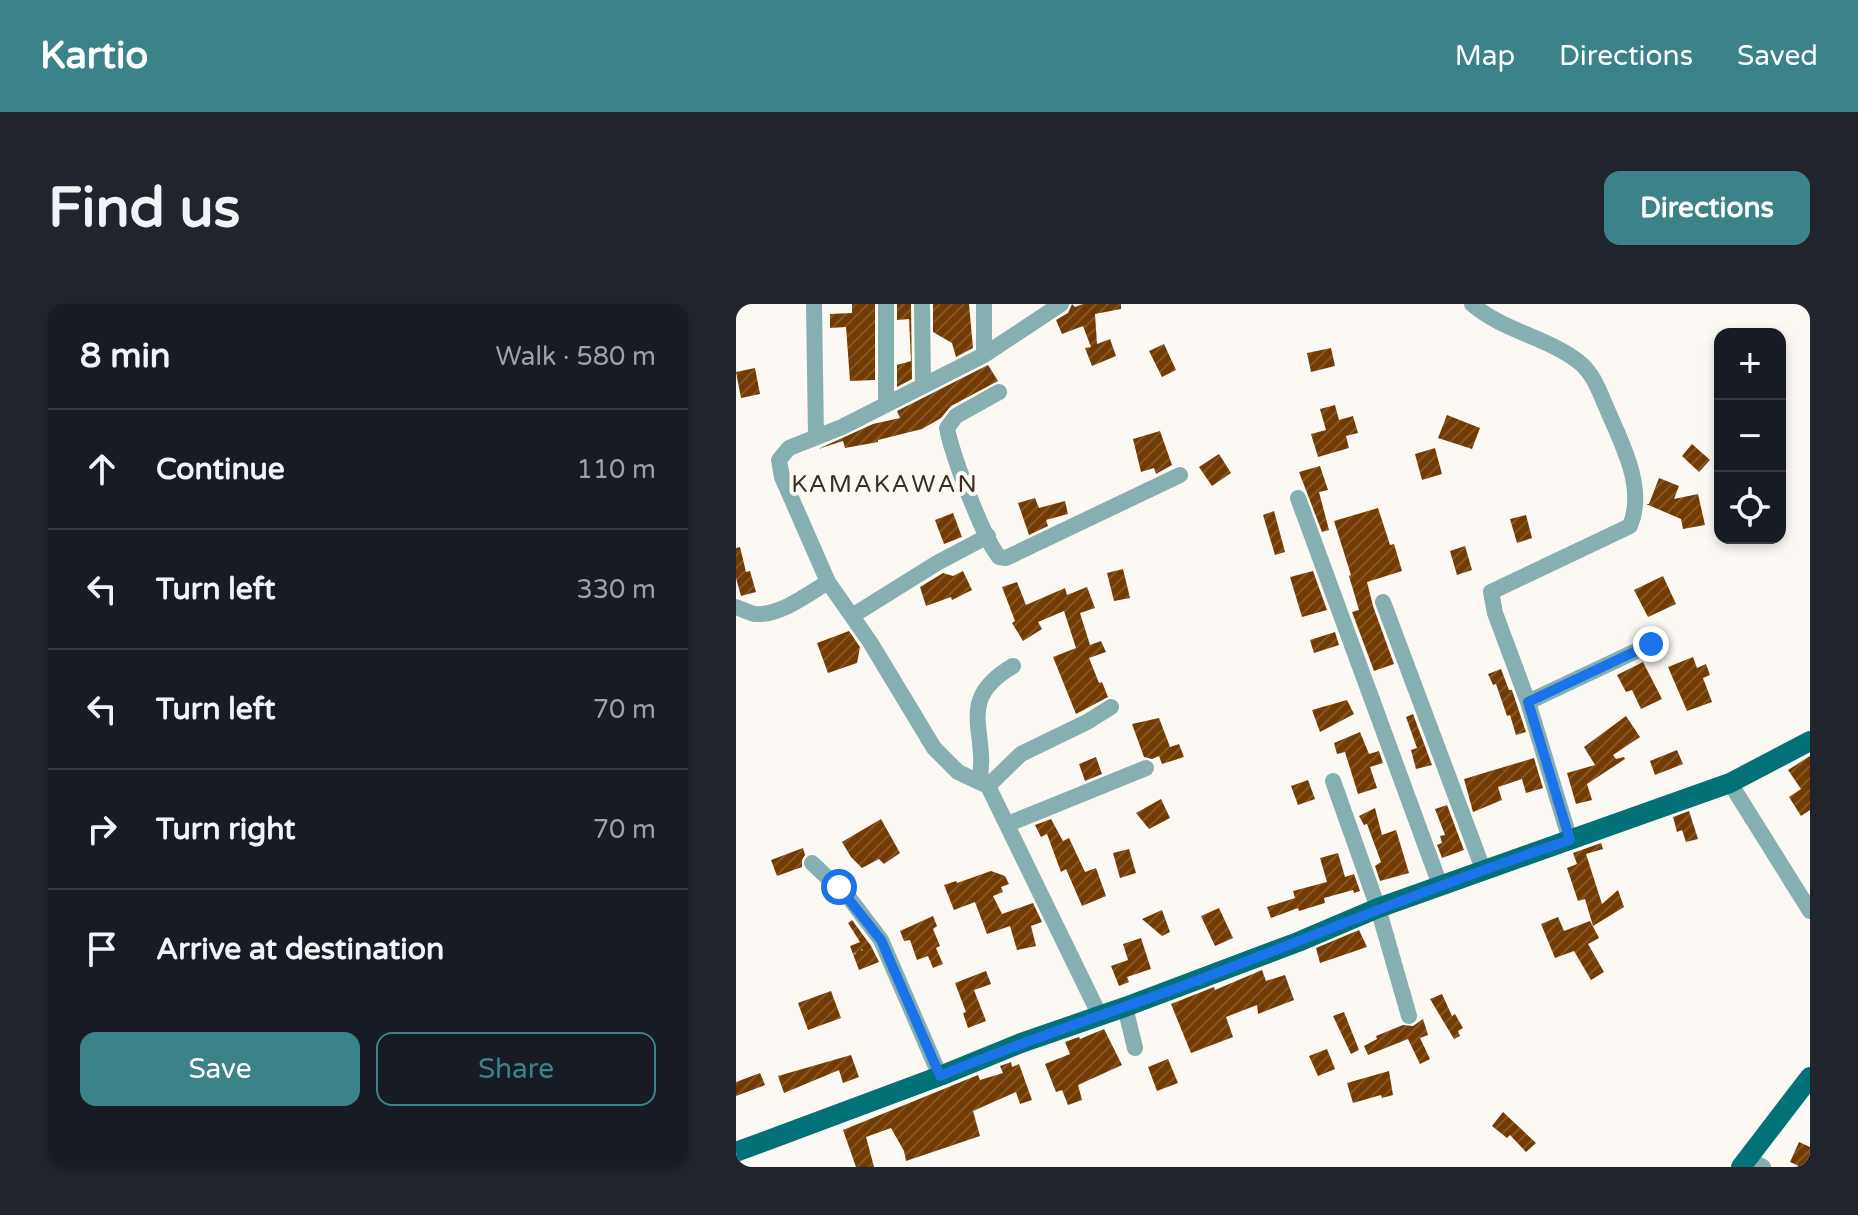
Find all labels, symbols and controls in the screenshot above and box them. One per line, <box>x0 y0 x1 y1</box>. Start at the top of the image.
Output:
text: Kartio <box>40 33 148 79</box>
text: Map <box>1455 39 1515 73</box>
text: Directions <box>1559 39 1693 73</box>
text: Saved <box>1737 39 1818 73</box>
button: Directions <box>1604 171 1810 245</box>
text: Find us <box>48 175 240 242</box>
map controls <box>1714 328 1786 544</box>
button: + <box>1714 328 1786 400</box>
text: 8 min <box>80 336 171 377</box>
text: Walk · 580 m <box>496 341 656 372</box>
button: − <box>1714 400 1786 472</box>
icon: ahead <box>80 447 124 491</box>
text: Continue <box>156 451 285 488</box>
text: 110 m <box>576 454 656 485</box>
district label: KAMAKAWAN <box>791 470 979 499</box>
button: locate <box>1714 472 1786 544</box>
icon: left <box>80 567 124 611</box>
text: Turn left <box>156 571 275 608</box>
text: 330 m <box>576 574 656 605</box>
route end <box>1633 626 1669 662</box>
icon: left <box>80 687 124 731</box>
text: Turn left <box>156 691 275 728</box>
text: 70 m <box>593 694 656 725</box>
icon: right <box>80 807 124 851</box>
text: Turn right <box>156 811 296 848</box>
text: 70 m <box>593 814 656 845</box>
route start <box>821 869 857 905</box>
icon: arrive <box>80 927 124 971</box>
text: Arrive at destination <box>156 931 444 968</box>
button: Save <box>80 1032 360 1106</box>
button: Share <box>376 1032 656 1106</box>

